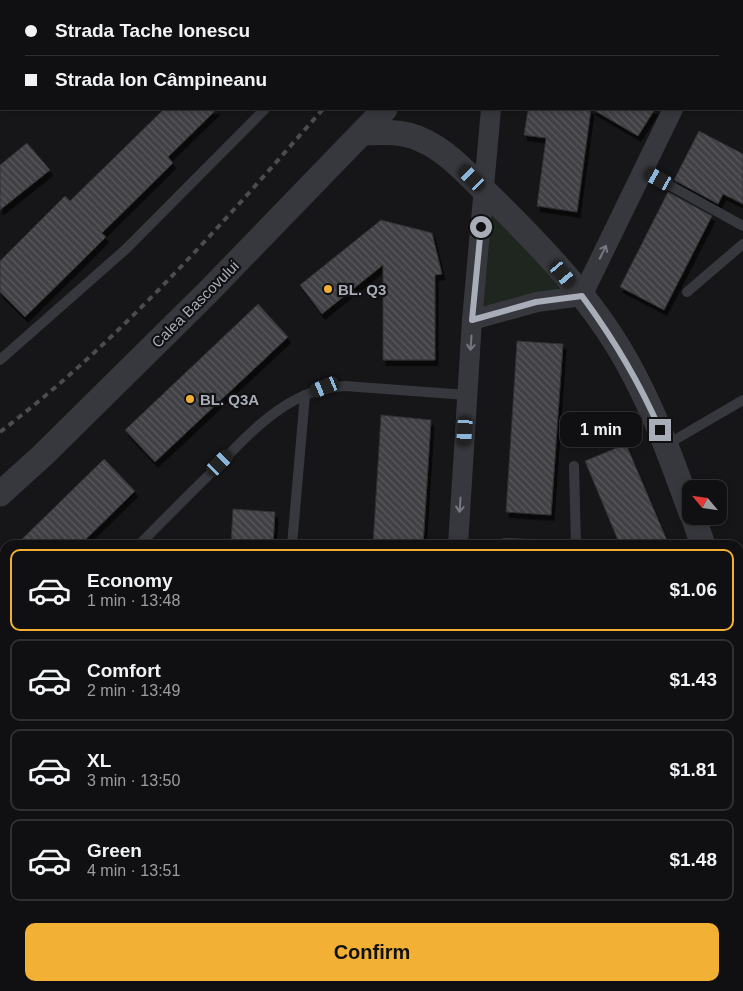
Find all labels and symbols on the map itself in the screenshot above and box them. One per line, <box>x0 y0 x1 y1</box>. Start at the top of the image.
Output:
car <box>456 162 487 194</box>
car <box>642 165 675 193</box>
route start <box>470 216 492 238</box>
one-way arrow <box>598 245 608 260</box>
street label: Calea Bascovului <box>148 257 242 351</box>
car <box>547 258 578 290</box>
place label: BL. Q3 <box>338 281 386 298</box>
marker: BL. Q3 <box>322 283 334 295</box>
one-way arrow <box>466 335 475 351</box>
car <box>308 374 341 400</box>
place label: BL. Q3A <box>200 391 259 408</box>
marker: BL. Q3A <box>184 393 196 405</box>
callout: 1 min <box>560 412 642 448</box>
car <box>456 416 473 446</box>
route end <box>649 419 671 441</box>
car <box>204 447 235 479</box>
north arrow <box>682 480 728 525</box>
one-way arrow <box>456 497 465 513</box>

